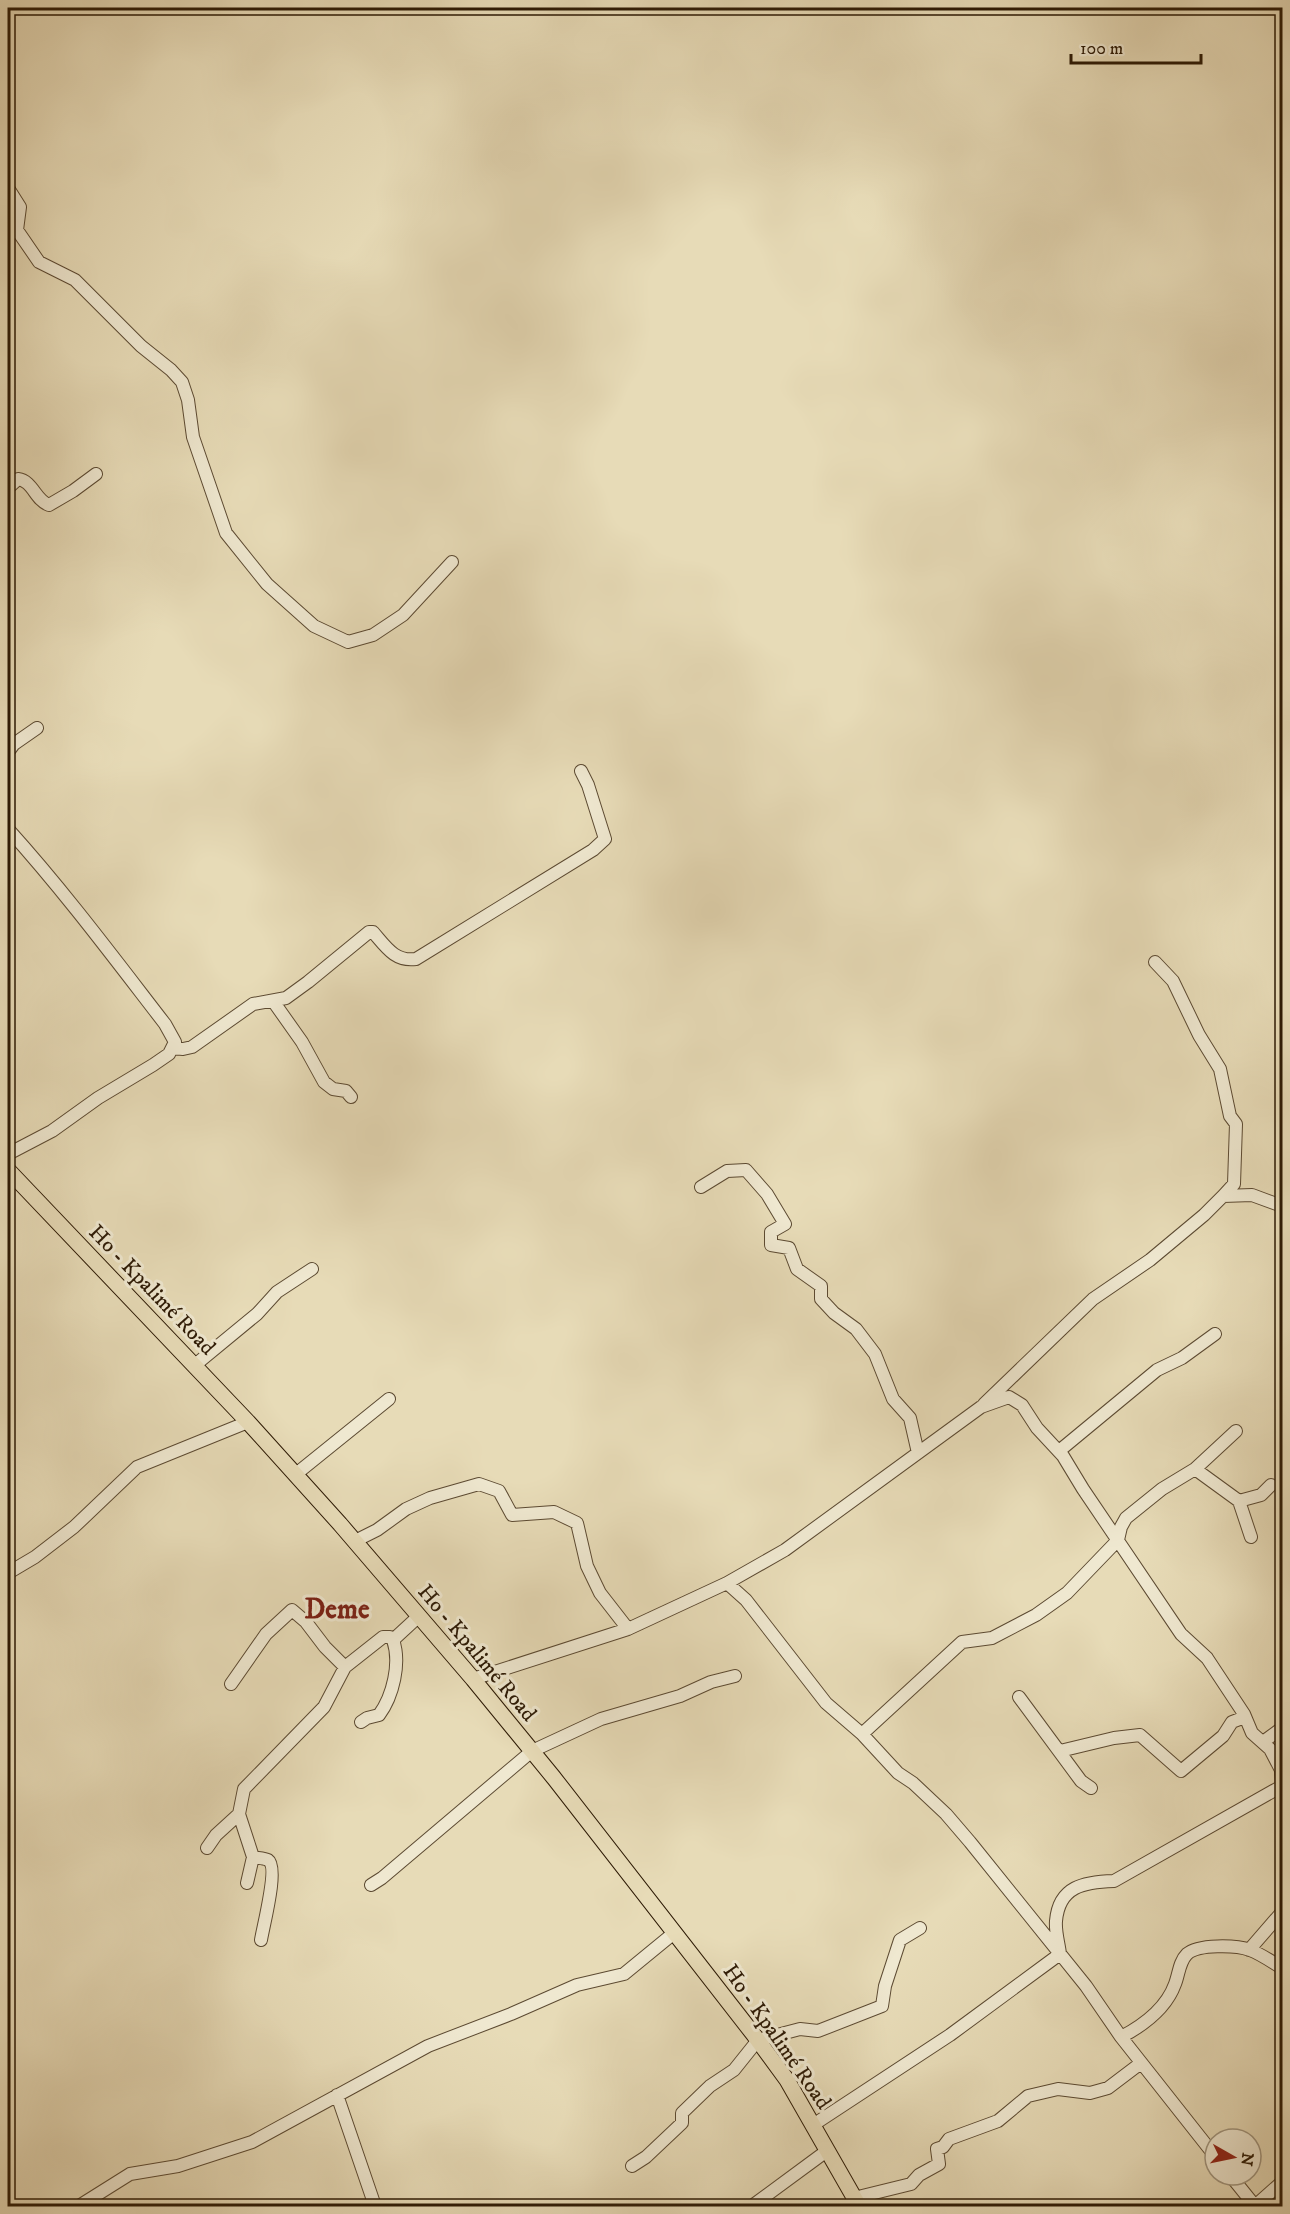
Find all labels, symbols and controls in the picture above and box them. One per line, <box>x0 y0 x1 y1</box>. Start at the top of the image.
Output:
scale bar <box>1071 27 1202 65</box>
text: 100 m <box>1080 38 1123 60</box>
street label: Ho - Kpalimé Road <box>83 1219 221 1361</box>
street label: Ho - Kpalimé Road <box>412 1579 542 1727</box>
district label: Deme <box>305 1592 370 1627</box>
street label: Ho - Kpalimé Road <box>717 1959 837 2115</box>
north arrow <box>1203 2127 1263 2187</box>
text: N <box>1236 2151 1258 2167</box>

